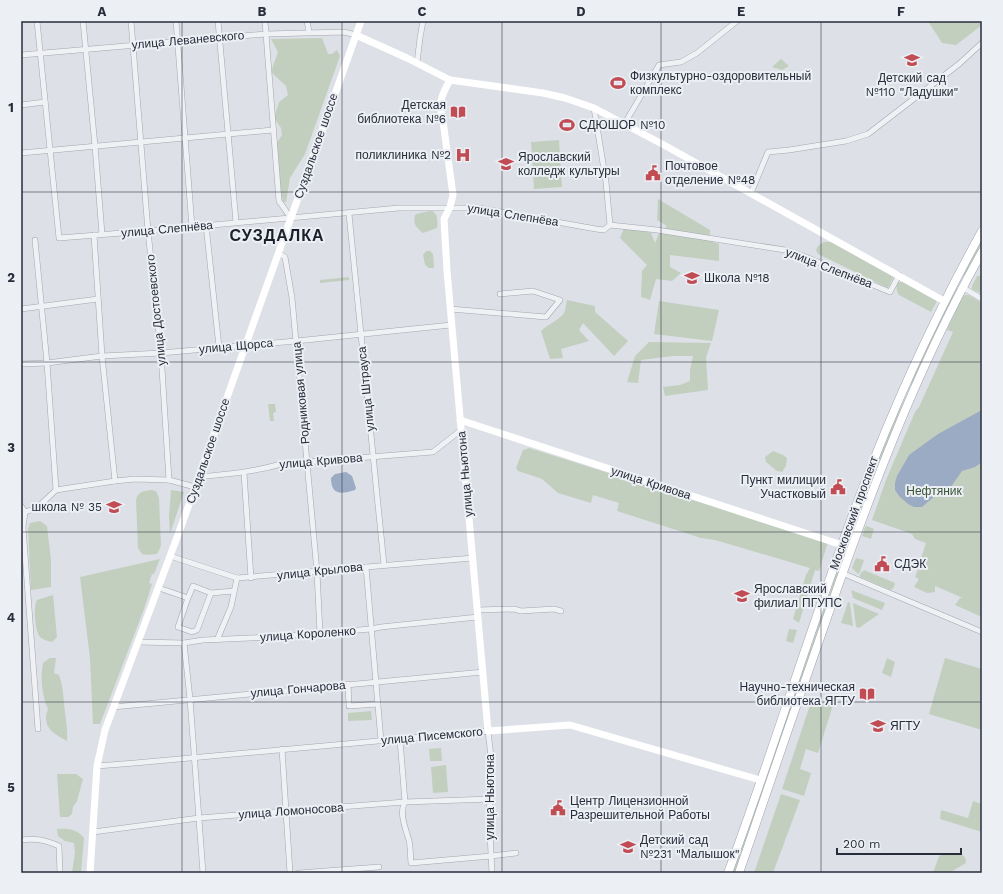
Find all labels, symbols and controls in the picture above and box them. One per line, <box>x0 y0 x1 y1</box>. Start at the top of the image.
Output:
text: A <box>98 4 107 19</box>
text: B <box>258 4 267 19</box>
text: C <box>418 4 427 19</box>
text: D <box>576 4 586 19</box>
text: E <box>737 4 745 19</box>
text: F <box>897 4 905 19</box>
street label: улица Леваневского <box>131 28 245 52</box>
school or university icon: Детский сад №110 "Ладушки" <box>903 51 921 69</box>
place label: Физкультурно-оздоровительный комплекс <box>630 69 811 97</box>
place label: Детский сад №110 "Ладушки" <box>866 71 959 99</box>
sports icon: Физкультурно-оздоровительный комплекс <box>609 74 627 92</box>
street label: Суздальское шоссе <box>291 91 341 201</box>
place label: Детская библиотека №6 <box>357 98 446 126</box>
text: 1 <box>8 100 14 115</box>
library icon: Детская библиотека №6 <box>449 103 467 121</box>
sports icon: СДЮШОР №10 <box>558 116 576 134</box>
place label: СДЮШОР №10 <box>579 118 665 132</box>
hospital icon: поликлиника №2 <box>454 146 472 164</box>
place label: поликлиника №2 <box>356 148 451 162</box>
place label: Ярославский колледж культуры <box>518 150 620 178</box>
school or university icon: Ярославский колледж культуры <box>497 155 515 173</box>
place label: Почтовое отделение №48 <box>665 159 755 187</box>
public building icon: Почтовое отделение №48 <box>644 164 662 182</box>
street label: улица Слепнёва <box>466 201 560 229</box>
street label: улица Слепнёва <box>120 218 214 240</box>
district label: СУЗДАЛКА <box>229 226 325 245</box>
street label: улица Слепнёва <box>783 245 875 291</box>
street label: улица Достоевского <box>143 253 169 366</box>
school or university icon: Школа №18 <box>683 269 701 287</box>
text: 2 <box>7 270 15 285</box>
place label: Школа №18 <box>704 271 770 285</box>
street label: улица Щорса <box>198 336 274 356</box>
street label: Родниковая улица <box>290 341 312 445</box>
street label: улица Штрауса <box>355 346 377 432</box>
street label: Суздальское шоссе <box>183 396 233 506</box>
street label: улица Ньютона <box>454 430 476 517</box>
text: 3 <box>7 440 15 455</box>
street label: улица Кривова <box>279 450 363 472</box>
street label: Московский проспект <box>827 454 881 572</box>
street label: улица Кривова <box>609 463 693 503</box>
place label: Пункт милиции Участковый <box>741 473 826 501</box>
public building icon: Пункт милиции Участковый <box>829 478 847 496</box>
park label: Нефтяник <box>906 484 963 498</box>
school or university icon: школа № 35 <box>105 498 123 516</box>
place label: школа № 35 <box>32 500 102 514</box>
public building icon: СДЭК <box>873 555 891 573</box>
place label: СДЭК <box>894 557 926 571</box>
street label: улица Крылова <box>276 560 364 582</box>
place label: Ярославский филиал ПГУПС <box>754 582 842 610</box>
school or university icon: Ярославский филиал ПГУПС <box>733 587 751 605</box>
text: 4 <box>7 610 16 625</box>
street label: улица Короленко <box>260 624 357 644</box>
street label: улица Гончарова <box>250 678 346 700</box>
place label: Научно-техническая библиотека ЯГТУ <box>739 680 855 708</box>
library icon: Научно-техническая библиотека ЯГТУ <box>858 685 876 703</box>
school or university icon: ЯГТУ <box>869 717 887 735</box>
place label: ЯГТУ <box>890 719 920 733</box>
street label: улица Писемского <box>380 725 484 747</box>
street label: улица Ньютона <box>483 754 497 840</box>
text: 5 <box>7 780 15 795</box>
place label: Центр Лицензионной Разрешительной Работы <box>570 794 710 822</box>
public building icon: Центр Лицензионной Разрешительной Работы <box>549 799 567 817</box>
street label: улица Ломоносова <box>238 800 344 822</box>
scale bar <box>837 830 961 856</box>
place label: Детский сад №231 "Малышок" <box>640 833 740 861</box>
text: 200 m <box>843 837 880 851</box>
school or university icon: Детский сад №231 "Малышок" <box>619 838 637 856</box>

